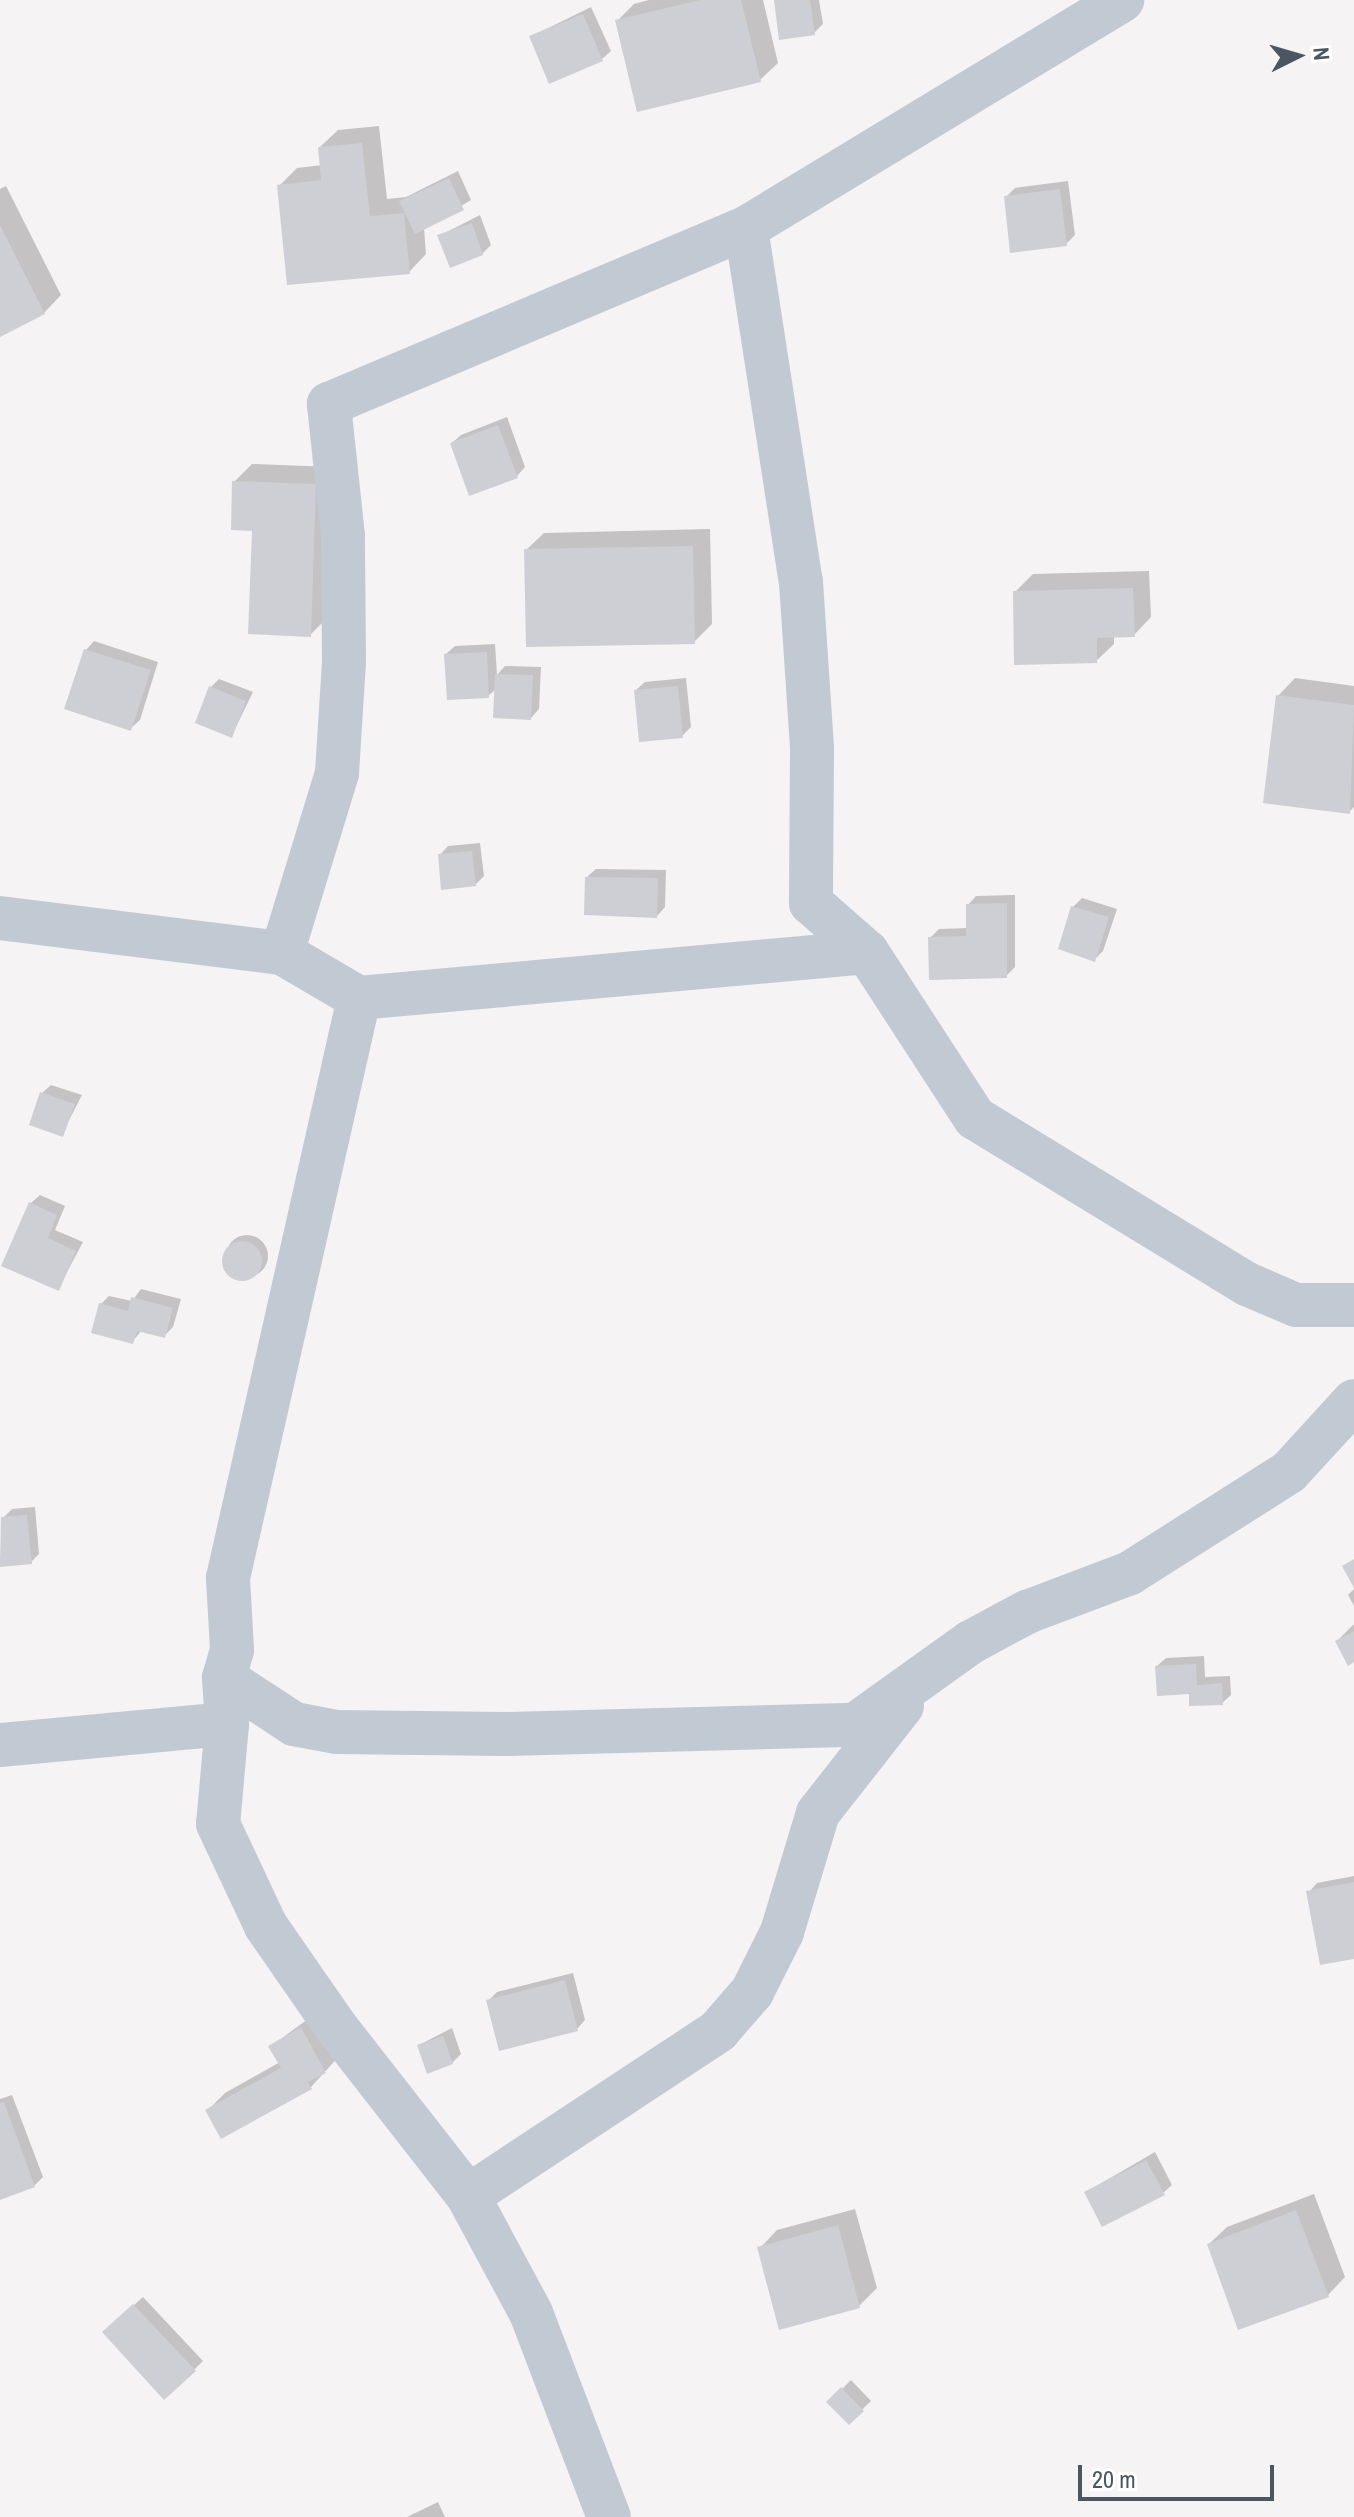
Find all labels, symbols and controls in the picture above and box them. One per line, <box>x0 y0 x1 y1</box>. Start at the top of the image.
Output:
north arrow <box>1258 16 1338 96</box>
text: N <box>1306 46 1337 62</box>
scale bar <box>1082 2449 1278 2499</box>
text: 20 m <box>1092 2463 1136 2495</box>

